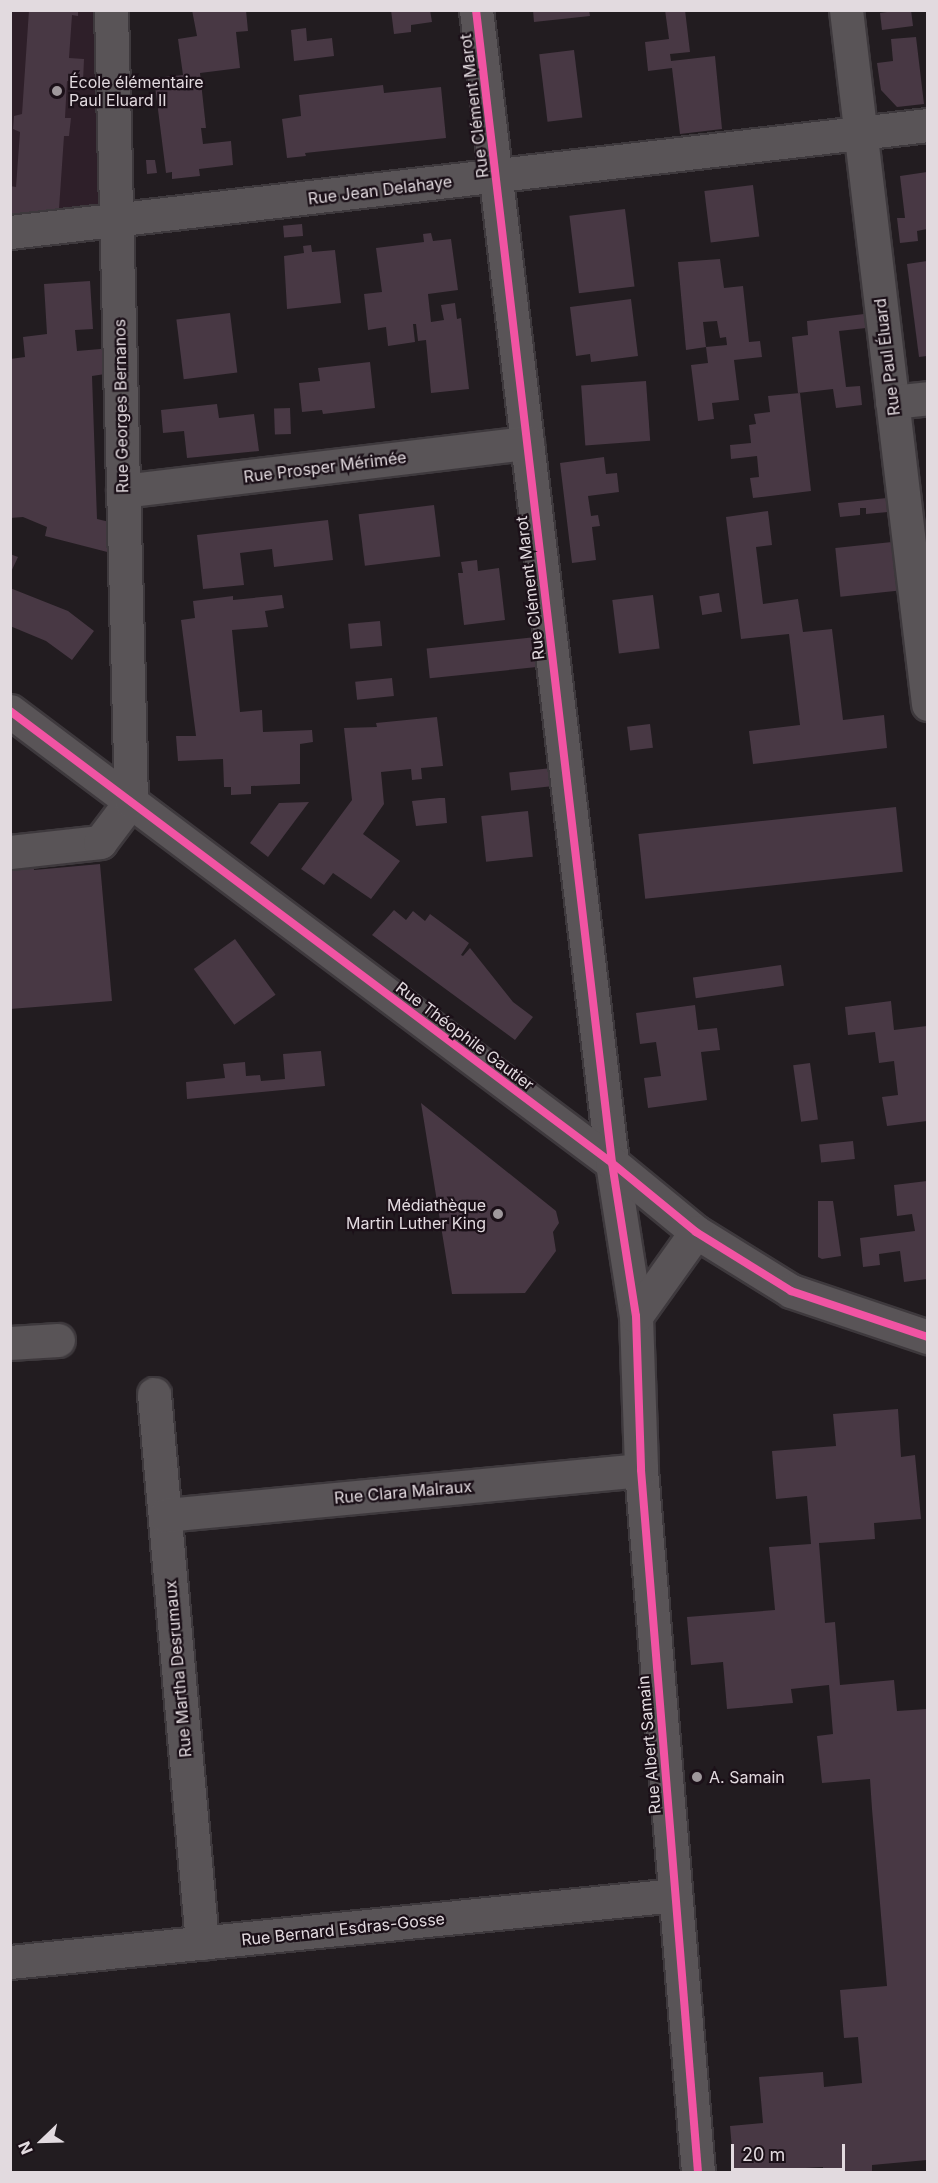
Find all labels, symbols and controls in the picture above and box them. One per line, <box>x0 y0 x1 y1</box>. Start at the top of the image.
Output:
street label: Rue Clément Marot <box>456 33 492 179</box>
place label: École élémentaire Paul Eluard II <box>69 72 204 110</box>
marker: École élémentaire Paul Eluard II <box>50 84 64 98</box>
street label: Rue Jean Delahaye <box>307 172 453 208</box>
street label: Rue Paul Éluard <box>870 297 904 417</box>
street label: Rue Georges Bernanos <box>110 319 132 493</box>
street label: Rue Prosper Mérimée <box>243 447 407 487</box>
street label: Rue Clément Marot <box>512 515 548 661</box>
street label: Rue Théophile Gautier <box>392 978 538 1094</box>
place label: Médiathèque Martin Luther King <box>346 1195 486 1233</box>
marker: Médiathèque Martin Luther King <box>491 1207 505 1221</box>
street label: Rue Clara Malraux <box>333 1476 473 1508</box>
street label: Rue Martha Desrumaux <box>161 1580 195 1758</box>
street label: Rue Albert Samain <box>633 1675 665 1815</box>
place label: A. Samain <box>709 1767 785 1787</box>
marker: A. Samain <box>690 1770 704 1784</box>
street label: Rue Bernard Esdras-Gosse <box>240 1909 446 1949</box>
north arrow <box>12 2111 72 2171</box>
scale bar <box>734 2132 848 2170</box>
text: N <box>14 2139 37 2158</box>
text: 20 m <box>742 2144 785 2165</box>

